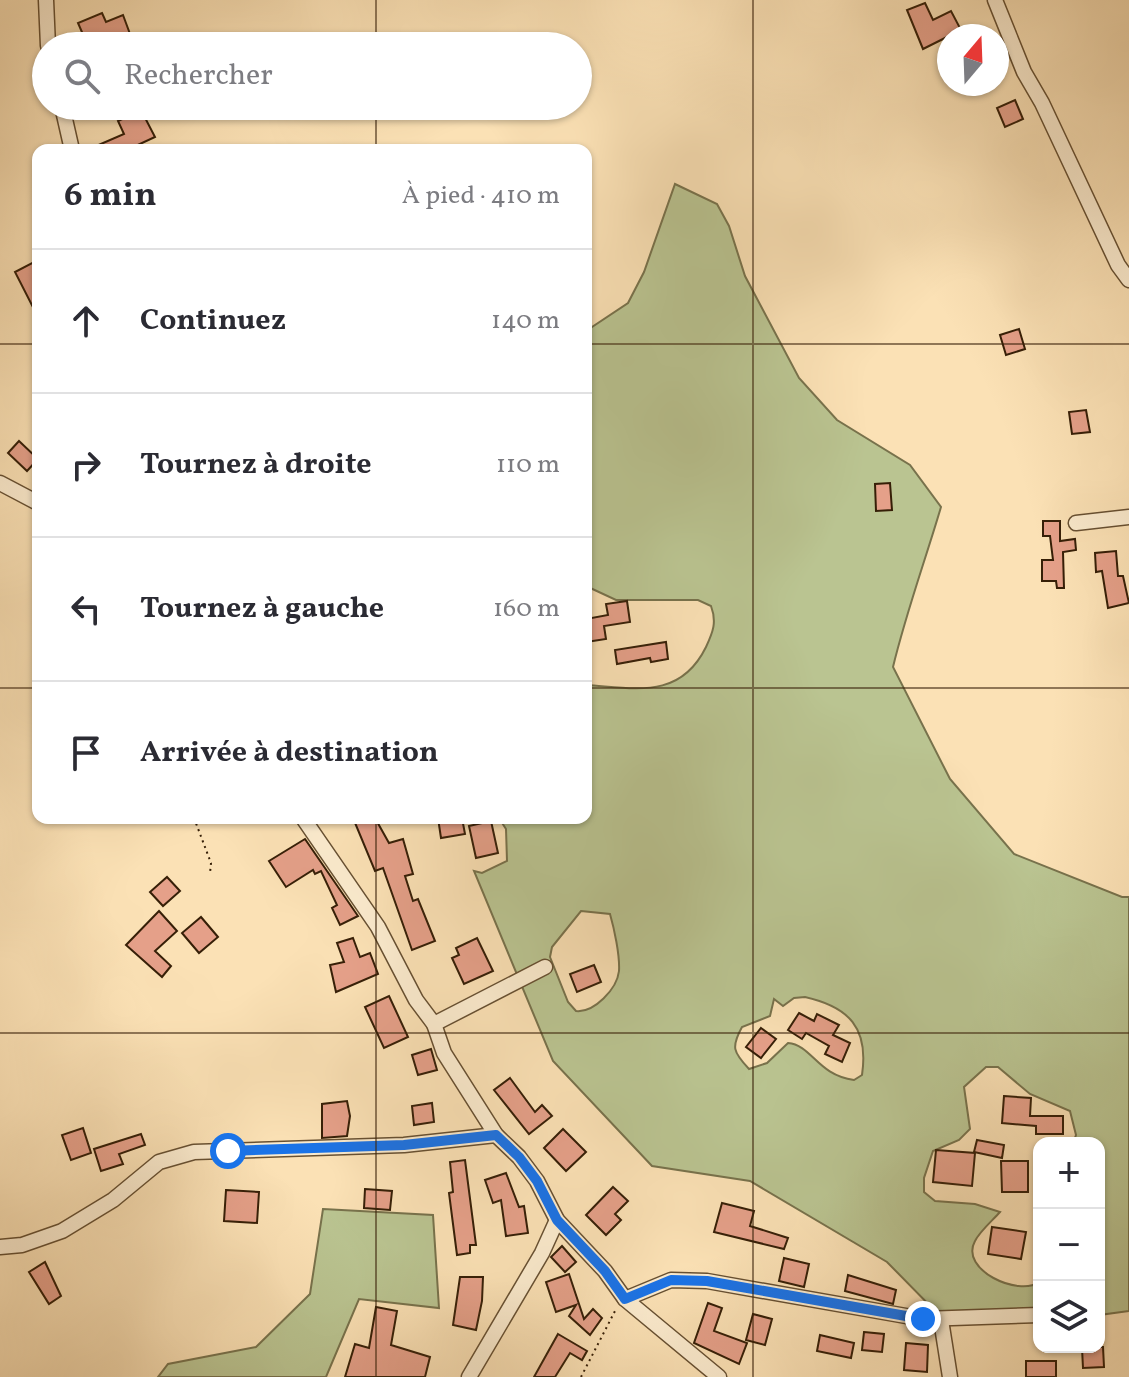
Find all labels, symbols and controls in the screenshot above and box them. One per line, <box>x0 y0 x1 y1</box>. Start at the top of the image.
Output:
north arrow <box>937 24 1009 96</box>
search box <box>32 32 592 120</box>
icon: search <box>60 54 104 98</box>
text: Rechercher <box>124 55 273 97</box>
text: 6 min <box>64 173 157 220</box>
text: À pied · 410 m <box>402 178 560 214</box>
icon: ahead <box>64 299 108 343</box>
text: Continuez <box>140 300 286 342</box>
text: 140 m <box>491 303 560 339</box>
icon: right <box>64 443 108 487</box>
text: Tournez à droite <box>140 444 372 486</box>
text: 110 m <box>496 447 560 483</box>
icon: left <box>64 587 108 631</box>
text: Tournez à gauche <box>140 588 384 630</box>
text: 160 m <box>493 591 560 627</box>
icon: arrive <box>64 731 108 775</box>
text: Arrivée à destination <box>140 732 439 774</box>
route start <box>210 1133 246 1169</box>
map controls <box>1033 1137 1105 1353</box>
button: + <box>1033 1137 1105 1209</box>
button: − <box>1033 1209 1105 1281</box>
button: layers <box>1033 1281 1105 1353</box>
route end <box>905 1301 941 1337</box>

